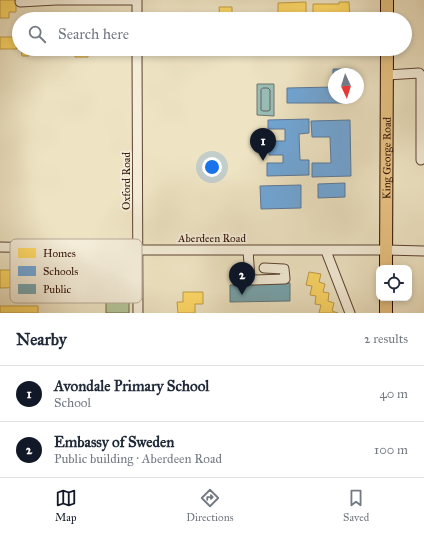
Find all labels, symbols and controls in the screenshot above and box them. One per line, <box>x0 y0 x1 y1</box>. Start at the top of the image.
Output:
search box <box>12 12 412 56</box>
icon: search <box>26 23 48 45</box>
text: Search here <box>58 25 129 43</box>
north arrow <box>328 68 364 104</box>
street label: King George Road <box>380 116 393 199</box>
pin: 1 <box>250 128 276 161</box>
street label: Oxford Road <box>120 152 133 210</box>
your location <box>202 157 222 177</box>
street label: Aberdeen Road <box>177 232 246 245</box>
legend <box>10 239 142 303</box>
text: Homes <box>43 247 76 260</box>
pin: 2 <box>229 262 255 295</box>
text: Schools <box>43 265 78 278</box>
map controls <box>376 265 412 301</box>
button: locate <box>376 265 412 301</box>
text: Public <box>43 283 71 296</box>
text: Nearby <box>16 329 67 350</box>
text: 2 results <box>364 331 408 347</box>
text: Avondale Primary School <box>54 377 209 395</box>
text: 1 <box>26 386 32 402</box>
text: 40 m <box>379 386 408 402</box>
text: School <box>54 395 91 411</box>
text: Embassy of Sweden <box>54 433 174 451</box>
text: 2 <box>26 442 32 458</box>
text: 100 m <box>374 442 408 458</box>
text: Public building · Aberdeen Road <box>54 451 222 467</box>
tab: Map <box>55 487 77 524</box>
tab: Directions <box>186 487 234 524</box>
tab: Saved <box>343 487 369 524</box>

